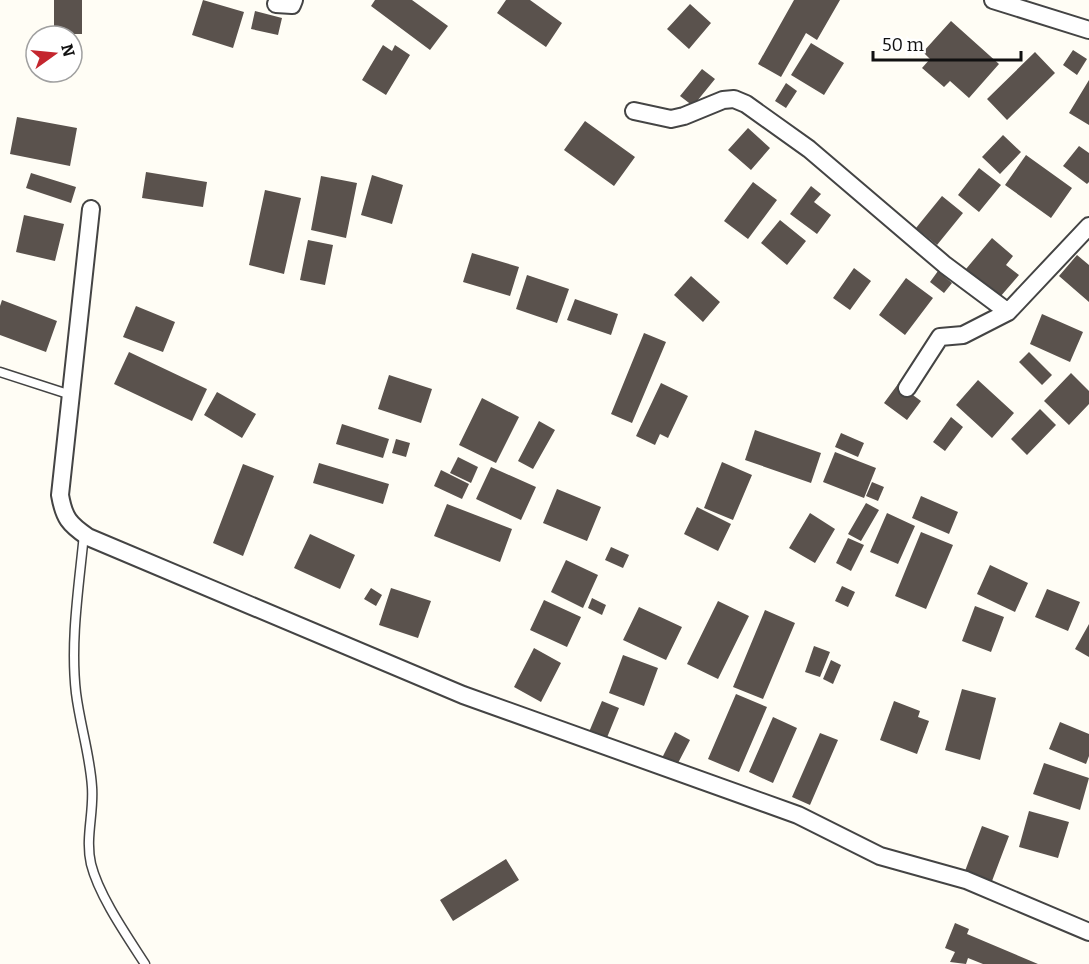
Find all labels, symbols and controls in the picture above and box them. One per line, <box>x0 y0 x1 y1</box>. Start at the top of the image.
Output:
north arrow <box>24 24 84 84</box>
scale bar <box>873 24 1022 62</box>
text: 50 m <box>882 34 924 56</box>
text: N <box>57 42 79 59</box>

